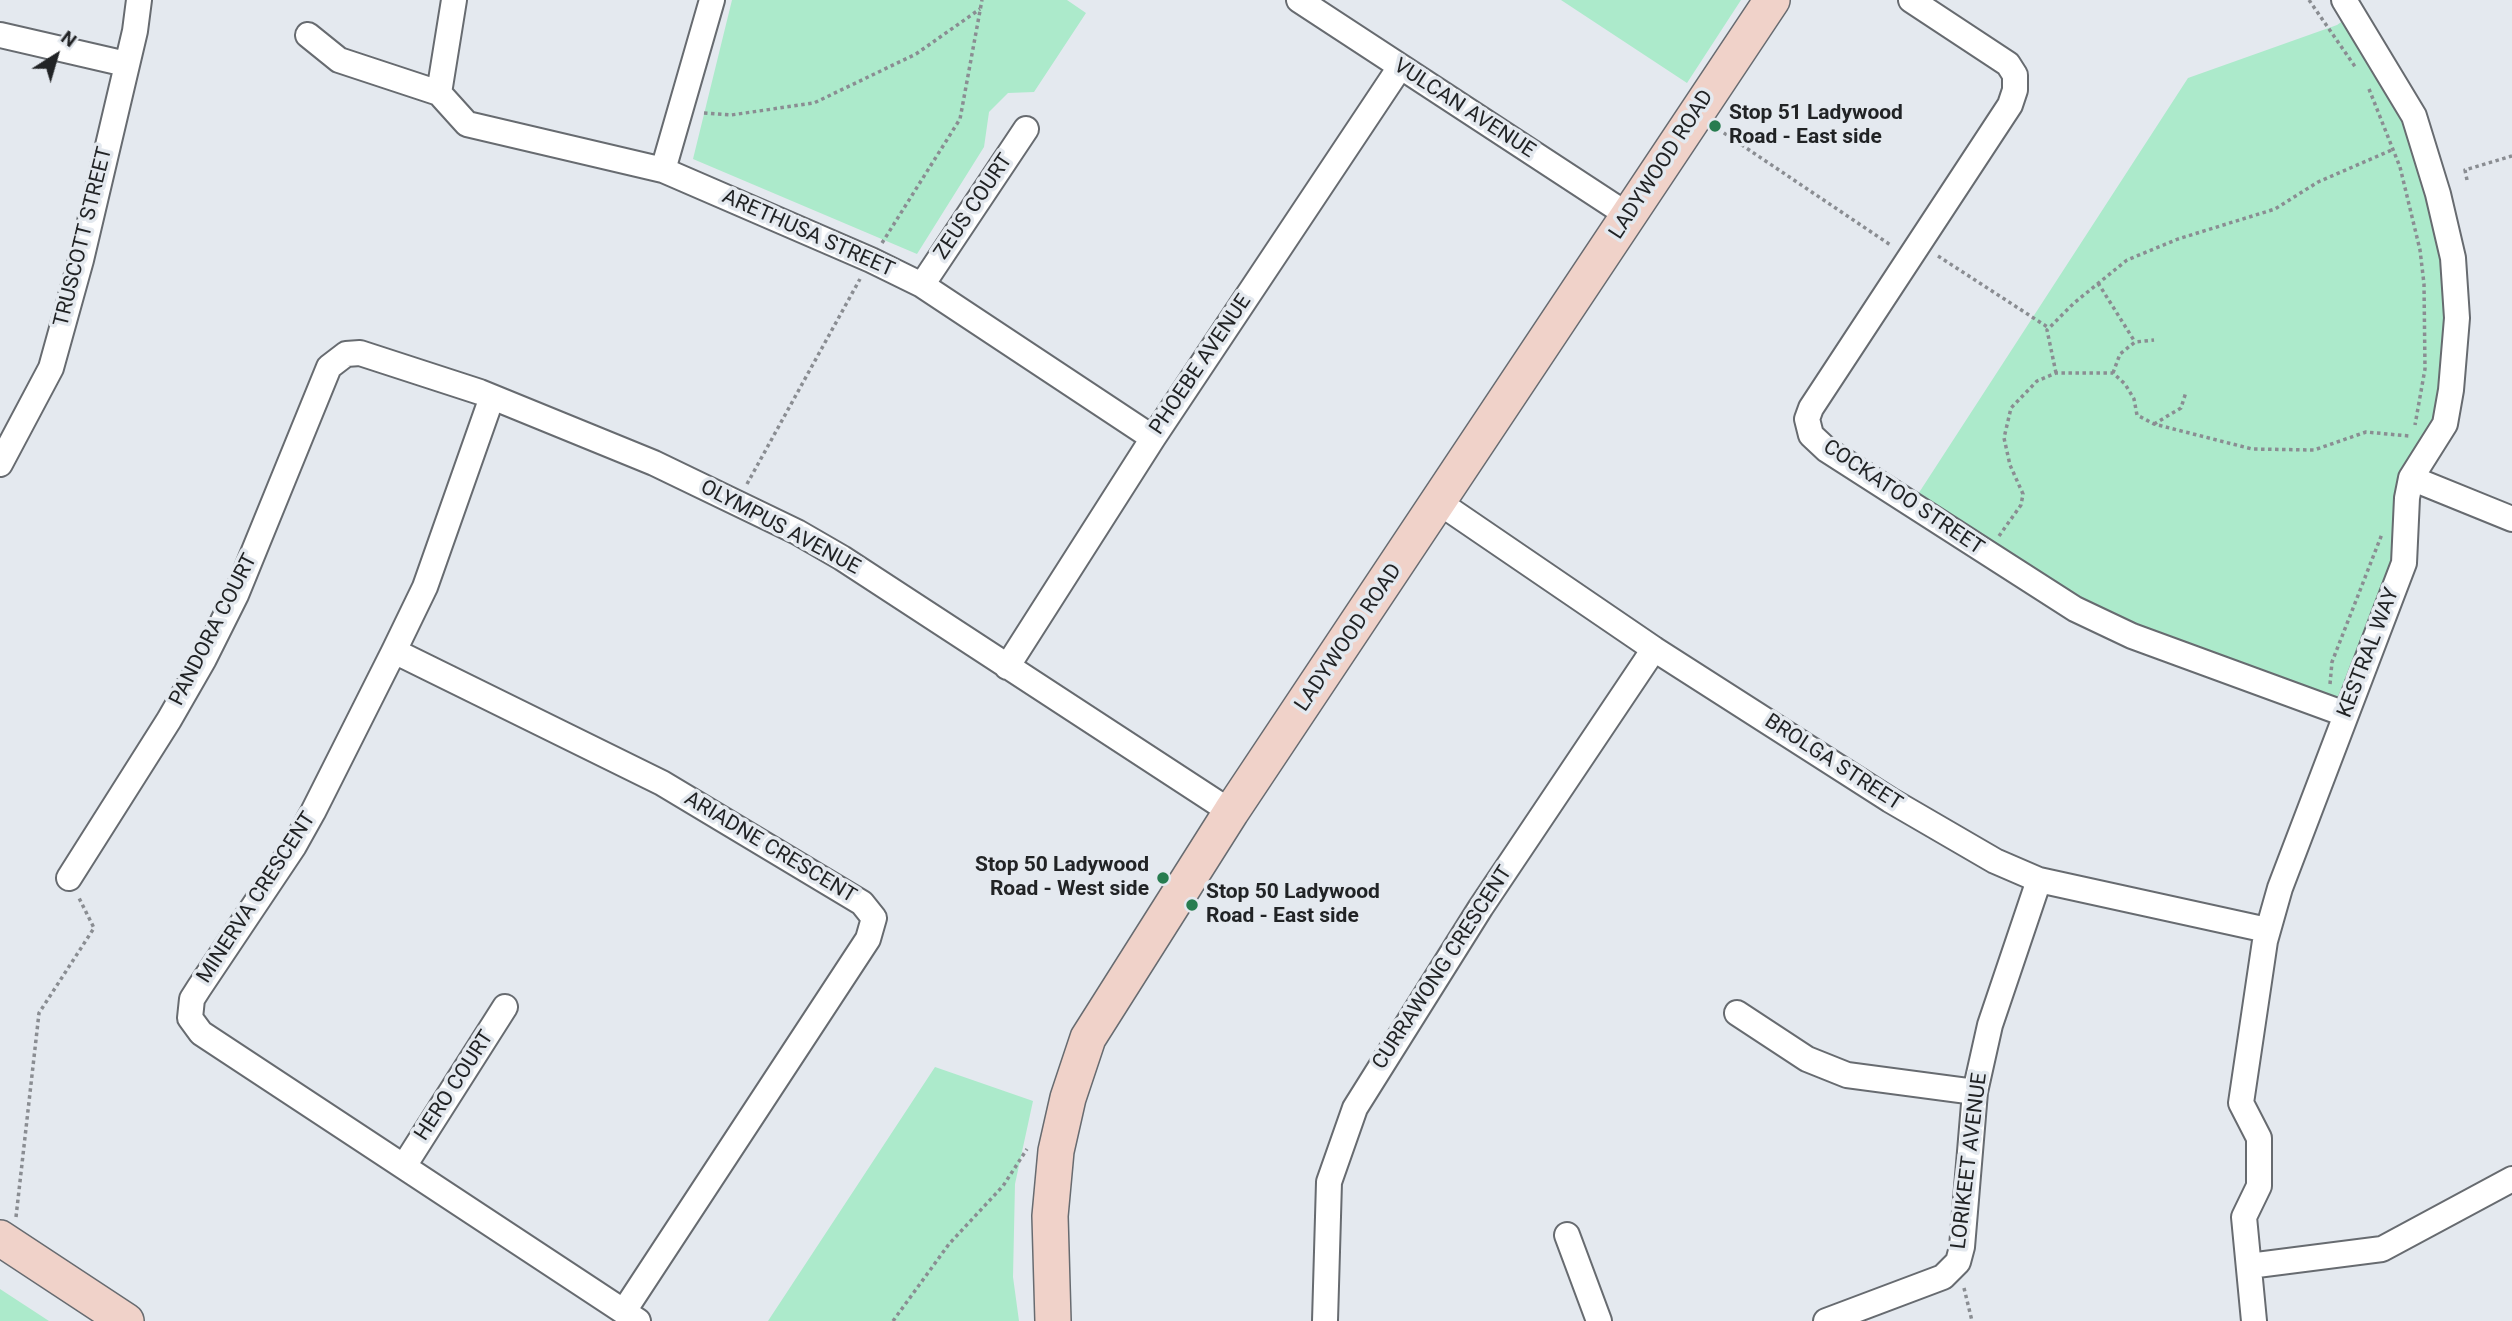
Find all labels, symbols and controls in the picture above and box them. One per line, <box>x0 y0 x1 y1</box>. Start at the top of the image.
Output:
north arrow <box>21 21 91 91</box>
text: N <box>57 26 81 52</box>
street label: VULCAN AVENUE <box>1388 54 1540 164</box>
street label: LADYWOOD ROAD <box>1604 86 1720 244</box>
place label: Stop 51 Ladywood Road - East side <box>1729 101 1903 151</box>
marker: Stop 51 Ladywood Road - East side <box>1707 118 1723 134</box>
street label: TRUSCOTT STREET <box>49 145 119 329</box>
street label: ZEUS COURT <box>929 149 1019 265</box>
street label: ARETHUSA STREET <box>718 185 898 283</box>
street label: PHOEBE AVENUE <box>1145 290 1257 440</box>
street label: COCKATOO STREET <box>1818 435 1988 561</box>
street label: OLYMPUS AVENUE <box>696 475 864 581</box>
street label: PANDORA COURT <box>165 550 263 710</box>
street label: LADYWOOD ROAD <box>1290 559 1408 717</box>
street label: KESTRAL WAY <box>2333 585 2405 721</box>
street label: BROLGA STREET <box>1760 709 1906 817</box>
street label: ARIADNE CRESCENT <box>680 787 860 909</box>
street label: MINERVA CRESCENT <box>192 808 322 988</box>
place label: Stop 50 Ladywood Road - West side <box>975 853 1149 903</box>
street label: CURRAWONG CRESCENT <box>1368 862 1518 1074</box>
marker: Stop 50 Ladywood Road - West side <box>1155 870 1171 886</box>
place label: Stop 50 Ladywood Road - East side <box>1206 880 1380 930</box>
marker: Stop 50 Ladywood Road - East side <box>1184 897 1200 913</box>
street label: HERO COURT <box>410 1026 500 1146</box>
street label: LORIKEET AVENUE <box>1947 1071 1993 1251</box>

